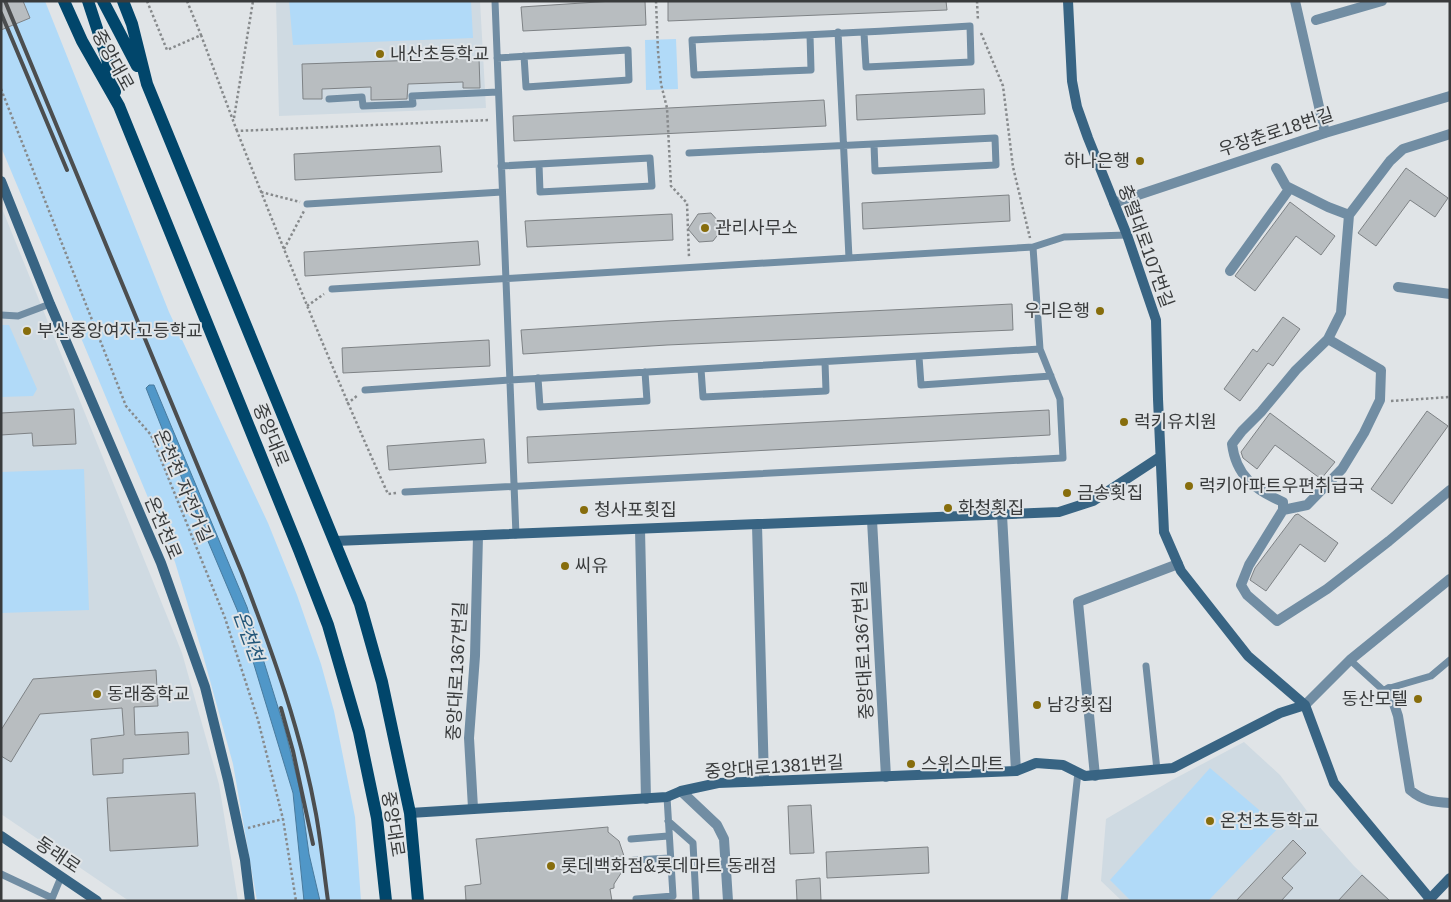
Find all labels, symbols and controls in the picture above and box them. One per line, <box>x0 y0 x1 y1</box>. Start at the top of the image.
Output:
street label: 중앙대로 <box>88 26 138 94</box>
place label: 내산초등학교 <box>390 44 489 64</box>
marker: 내산초등학교 <box>374 48 386 60</box>
street label: 우장춘로18번길 <box>1216 104 1336 160</box>
place label: 하나은행 <box>1064 151 1130 171</box>
marker: 하나은행 <box>1134 155 1146 167</box>
street label: 충렬대로107번길 <box>1114 182 1178 310</box>
place label: 관리사무소 <box>715 218 798 238</box>
marker: 관리사무소 <box>699 222 711 234</box>
place label: 우리은행 <box>1024 301 1090 321</box>
marker: 우리은행 <box>1094 305 1106 317</box>
place label: 부산중앙여자고등학교 <box>37 321 203 341</box>
marker: 부산중앙여자고등학교 <box>21 325 33 337</box>
street label: 중앙대로 <box>249 401 293 469</box>
place label: 럭키유치원 <box>1134 412 1217 432</box>
marker: 럭키유치원 <box>1118 416 1130 428</box>
street label: 온천천 자전거길 <box>150 426 216 546</box>
place label: 럭키아파트우편취급국 <box>1199 476 1365 496</box>
marker: 럭키아파트우편취급국 <box>1183 480 1195 492</box>
place label: 금송횟집 <box>1077 483 1143 503</box>
marker: 금송횟집 <box>1061 487 1073 499</box>
street label: 온천천로 <box>141 494 185 562</box>
place label: 화청횟집 <box>958 498 1024 518</box>
place label: 청사포횟집 <box>594 500 677 520</box>
marker: 화청횟집 <box>942 502 954 514</box>
marker: 청사포횟집 <box>578 504 590 516</box>
place label: 씨유 <box>575 556 608 576</box>
marker: 씨유 <box>559 560 571 572</box>
street label: 중앙대로1367번길 <box>849 580 877 720</box>
street label: 중앙대로1367번길 <box>443 601 471 741</box>
water label: 온천천 <box>230 608 268 666</box>
place label: 동래중학교 <box>107 684 190 704</box>
marker: 동래중학교 <box>91 688 103 700</box>
place label: 동산모텔 <box>1342 689 1408 709</box>
marker: 동산모텔 <box>1412 693 1424 705</box>
place label: 남강횟집 <box>1047 695 1113 715</box>
marker: 남강횟집 <box>1031 699 1043 711</box>
street label: 중앙대로1381번길 <box>704 752 844 782</box>
place label: 스위스마트 <box>921 754 1004 774</box>
marker: 스위스마트 <box>905 758 917 770</box>
street label: 중앙대로 <box>378 790 408 858</box>
place label: 온천초등학교 <box>1220 811 1319 831</box>
marker: 온천초등학교 <box>1204 815 1216 827</box>
street label: 동래로 <box>32 833 84 877</box>
place label: 롯데백화점&롯데마트 동래점 <box>561 856 777 876</box>
marker: 롯데백화점&롯데마트 동래점 <box>545 860 557 872</box>

